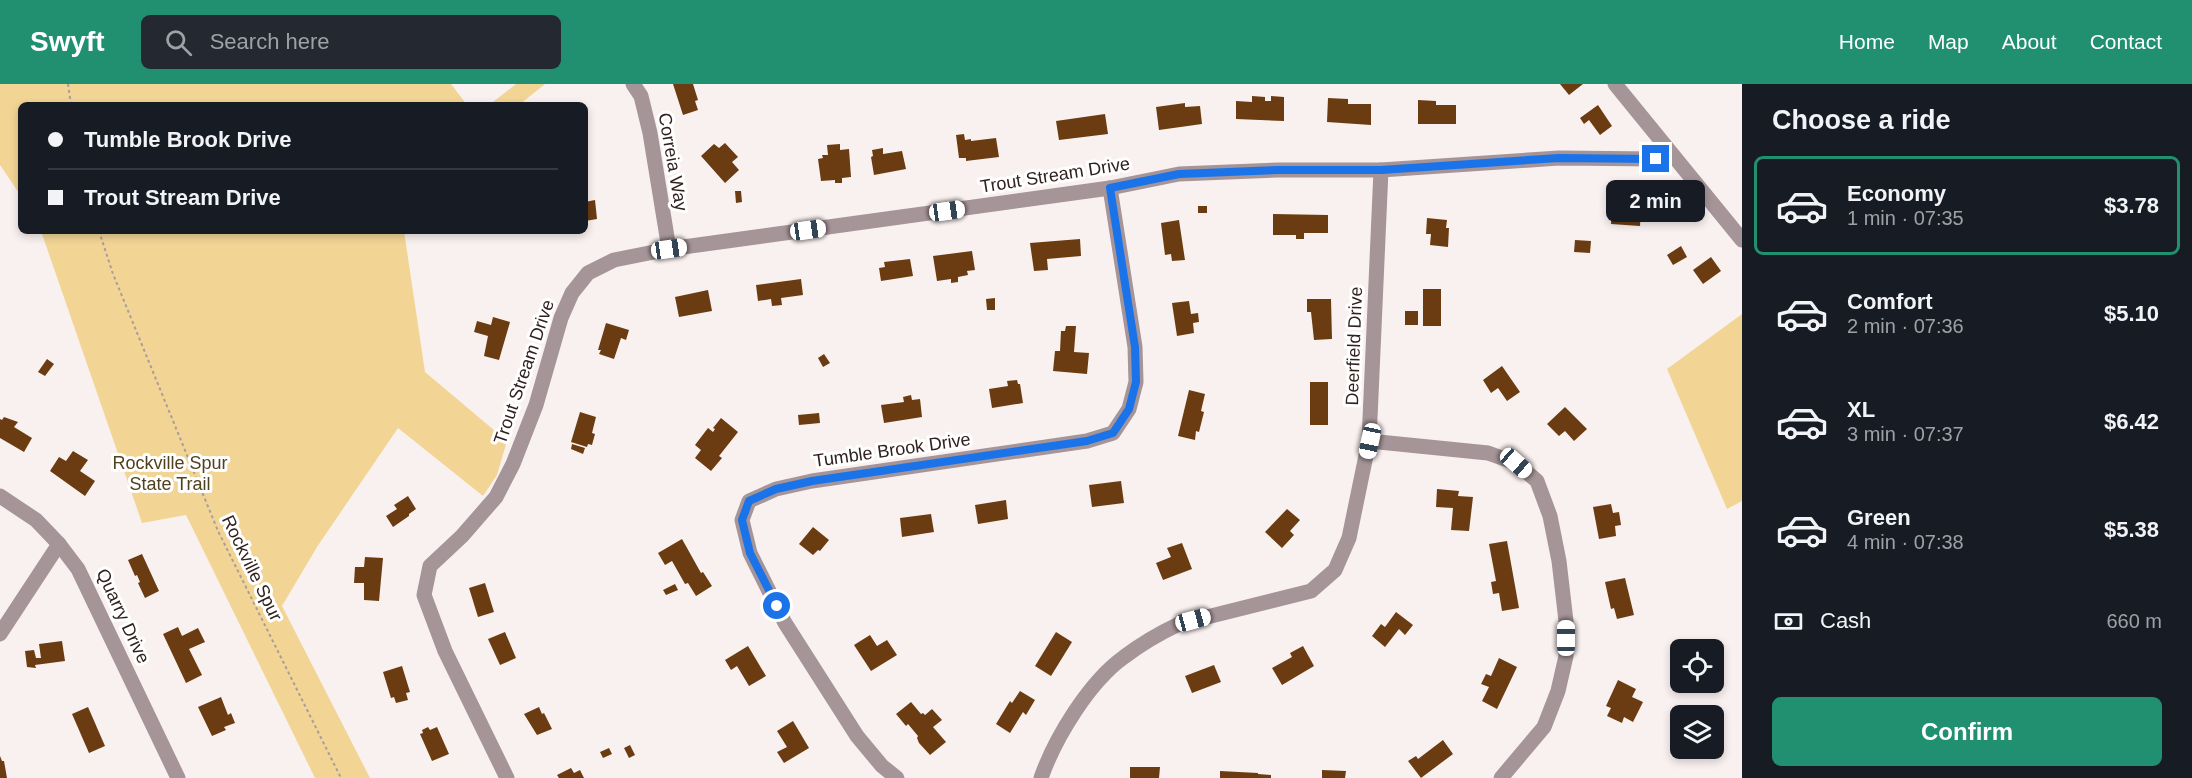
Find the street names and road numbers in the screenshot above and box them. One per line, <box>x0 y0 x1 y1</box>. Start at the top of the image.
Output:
street label: Correia Way <box>655 111 691 213</box>
street label: Trout Stream Drive <box>979 153 1131 197</box>
street label: Deerfield Drive <box>1342 286 1366 406</box>
street label: Trout Stream Drive <box>490 297 558 447</box>
street label: Tumble Brook Drive <box>812 429 972 471</box>
street label: Rockville Spur <box>218 512 286 624</box>
street label: Quarry Drive <box>92 566 154 666</box>

